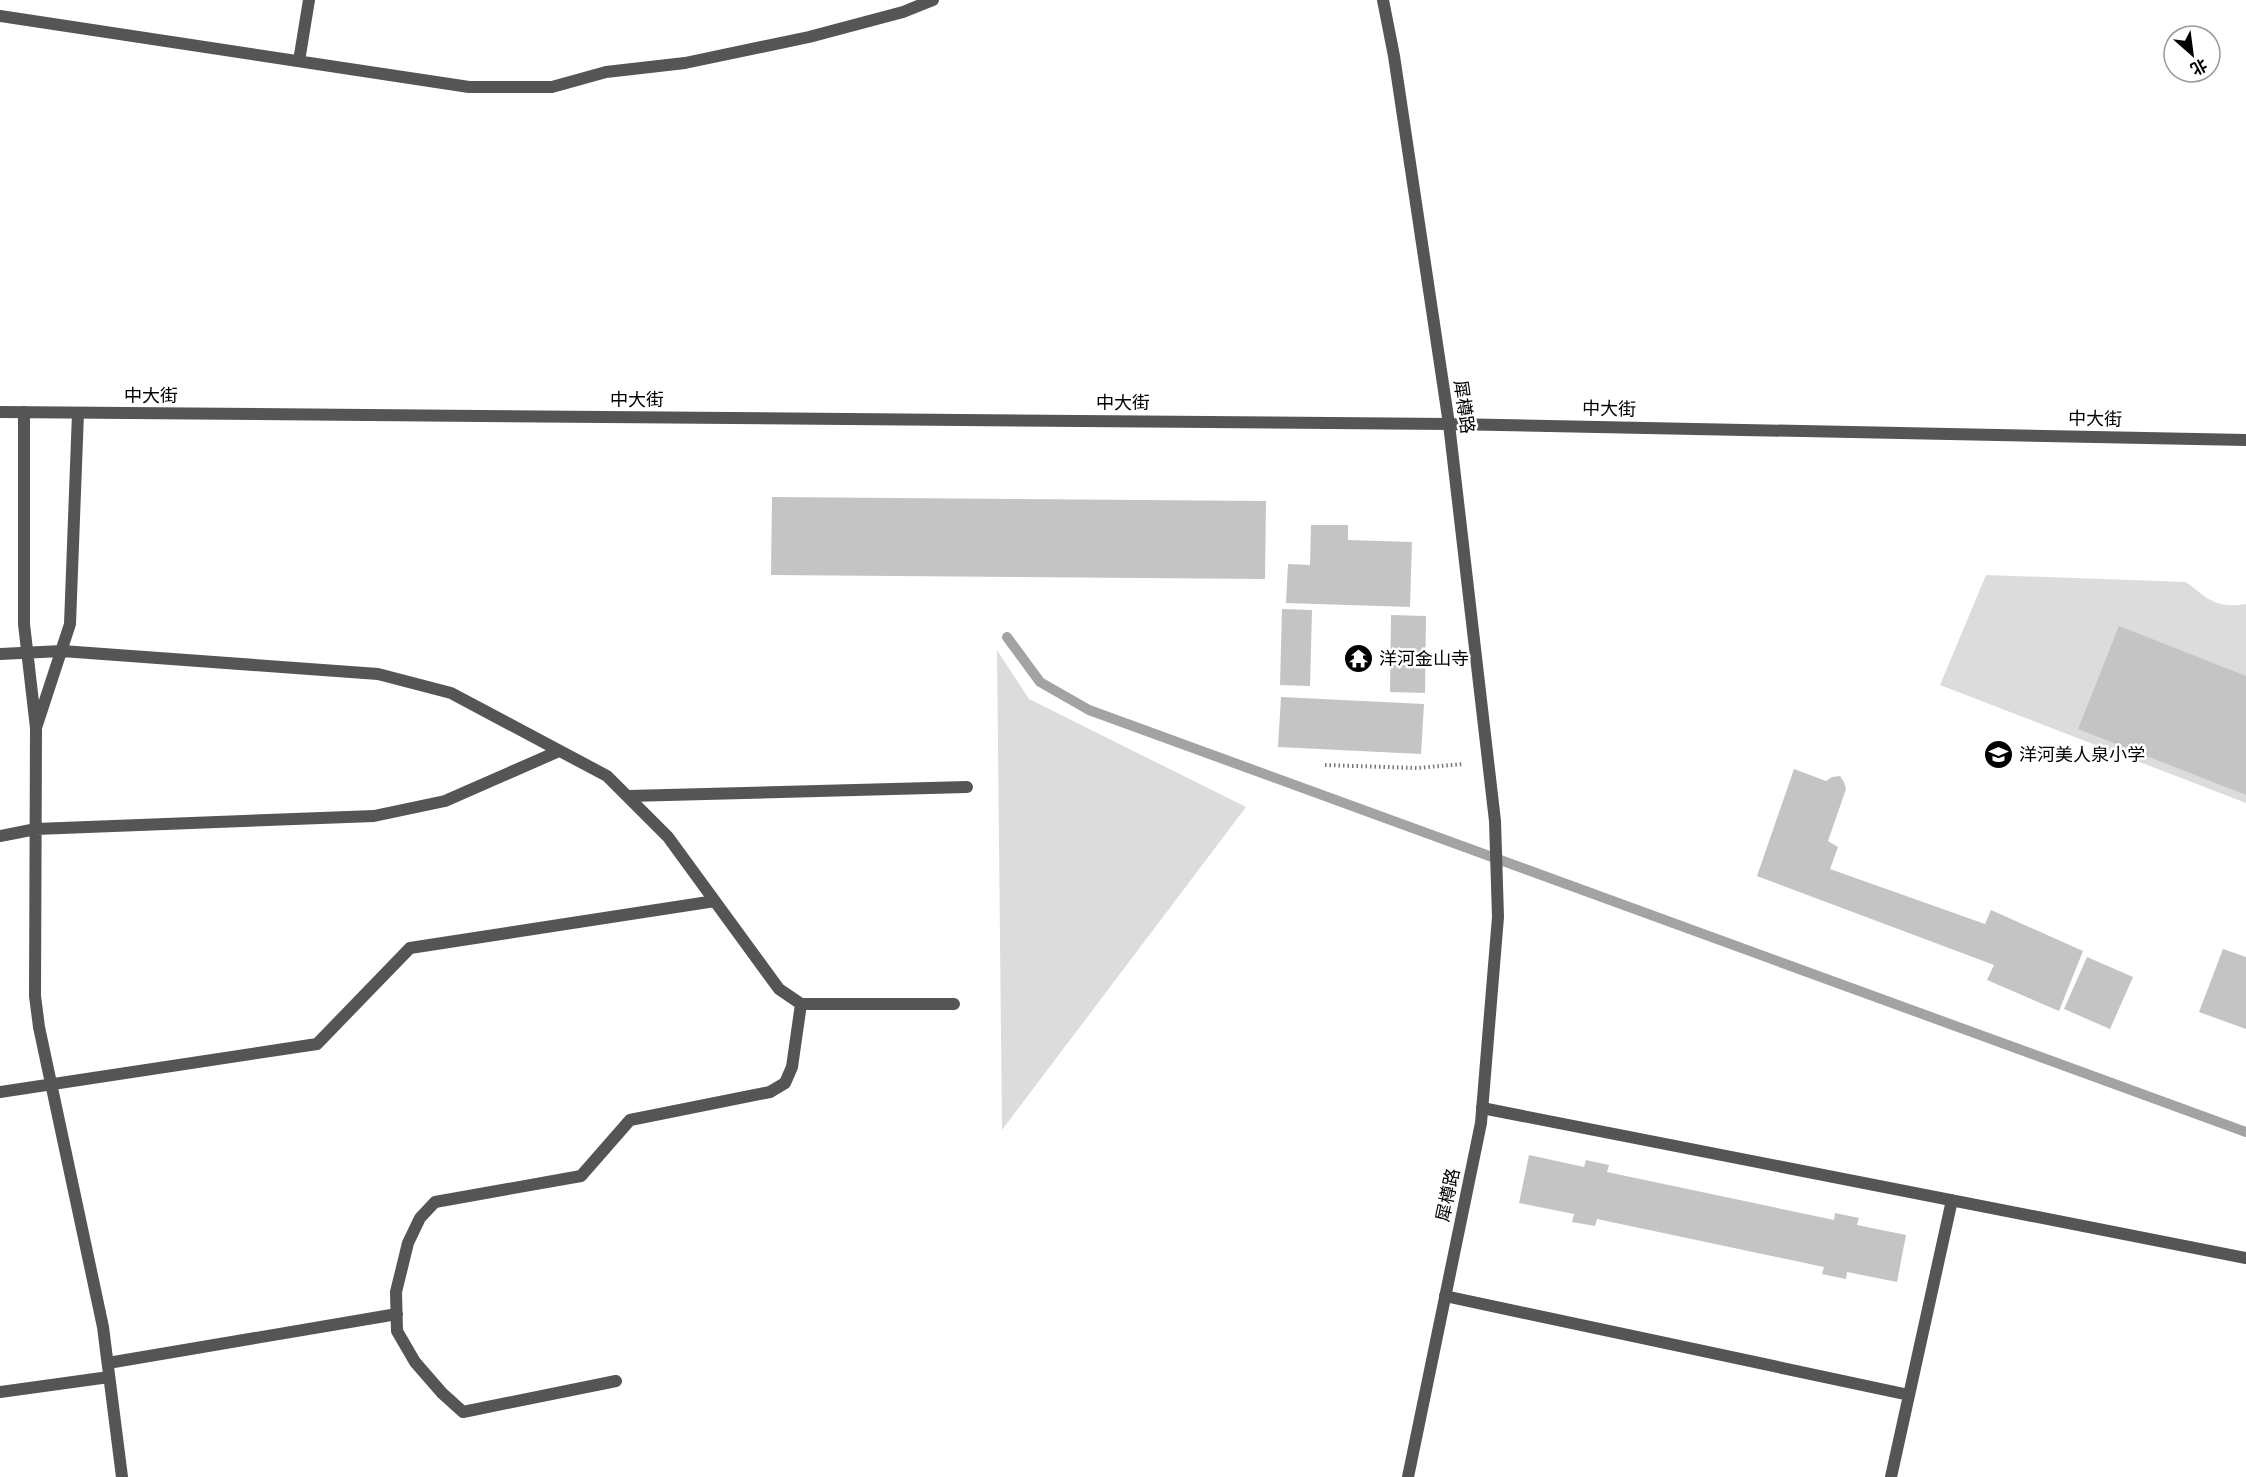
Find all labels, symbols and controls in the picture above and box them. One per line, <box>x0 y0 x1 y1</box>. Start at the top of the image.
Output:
north arrow <box>2162 24 2222 84</box>
text: 北 <box>2186 53 2212 82</box>
street label: 犀樽路 <box>1447 378 1482 436</box>
street label: 中大街 <box>124 382 178 409</box>
street label: 中大街 <box>610 386 664 413</box>
street label: 中大街 <box>1096 389 1150 416</box>
street label: 中大街 <box>1582 395 1636 422</box>
street label: 中大街 <box>2068 405 2122 432</box>
temple icon: 洋河金山寺 <box>1342 643 1374 675</box>
place label: 洋河金山寺 <box>1379 645 1469 672</box>
school or university icon: 洋河美人泉小学 <box>1982 739 2014 771</box>
place label: 洋河美人泉小学 <box>2019 741 2145 768</box>
street label: 犀樽路 <box>1429 1166 1466 1224</box>

